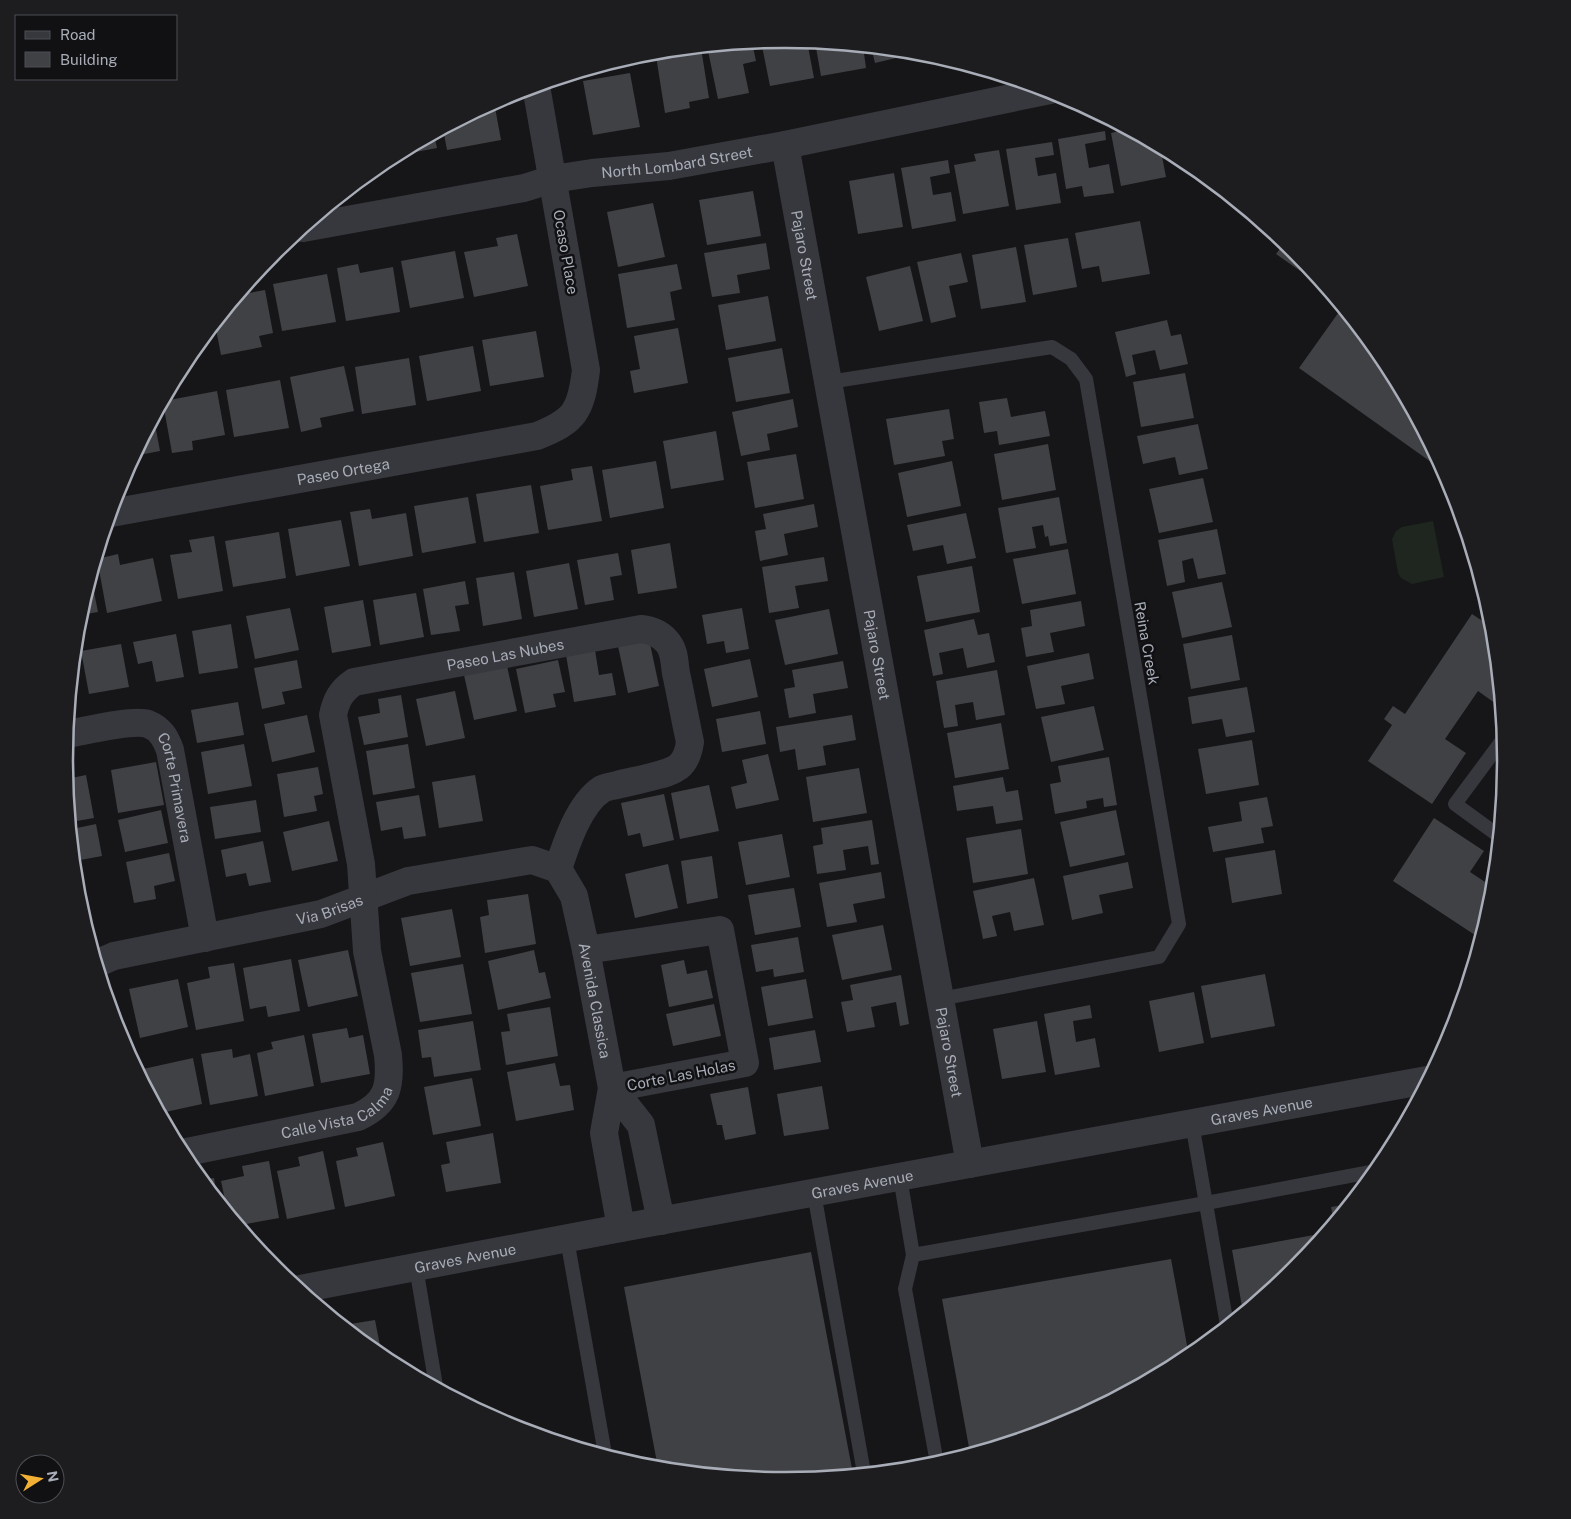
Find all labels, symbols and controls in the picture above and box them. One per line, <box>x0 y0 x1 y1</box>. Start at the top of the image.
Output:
legend <box>15 15 178 80</box>
text: Road <box>60 26 96 43</box>
text: Building <box>60 51 118 68</box>
street label: North Lombard Street <box>600 143 754 181</box>
street label: Ocaso Place <box>550 208 582 296</box>
street label: Pajaro Street <box>788 209 822 302</box>
street label: Paseo Ortega <box>296 454 391 488</box>
street label: Reina Creek <box>1131 600 1163 686</box>
street label: Pajaro Street <box>861 608 894 701</box>
street label: Paseo Las Nubes <box>445 635 565 673</box>
street label: Corte Primavera <box>155 729 196 844</box>
street label: Via Brisas <box>295 891 365 927</box>
street label: Avenida Classica <box>576 941 615 1060</box>
street label: Pajaro Street <box>933 1006 966 1099</box>
street label: Corte Las Holas <box>625 1056 737 1094</box>
street label: Calle Vista Calma <box>279 1084 395 1141</box>
street label: Graves Avenue <box>1209 1093 1314 1128</box>
street label: Graves Avenue <box>810 1166 915 1201</box>
street label: Graves Avenue <box>413 1240 517 1276</box>
north arrow <box>15 1454 65 1504</box>
text: N <box>44 1470 62 1483</box>

